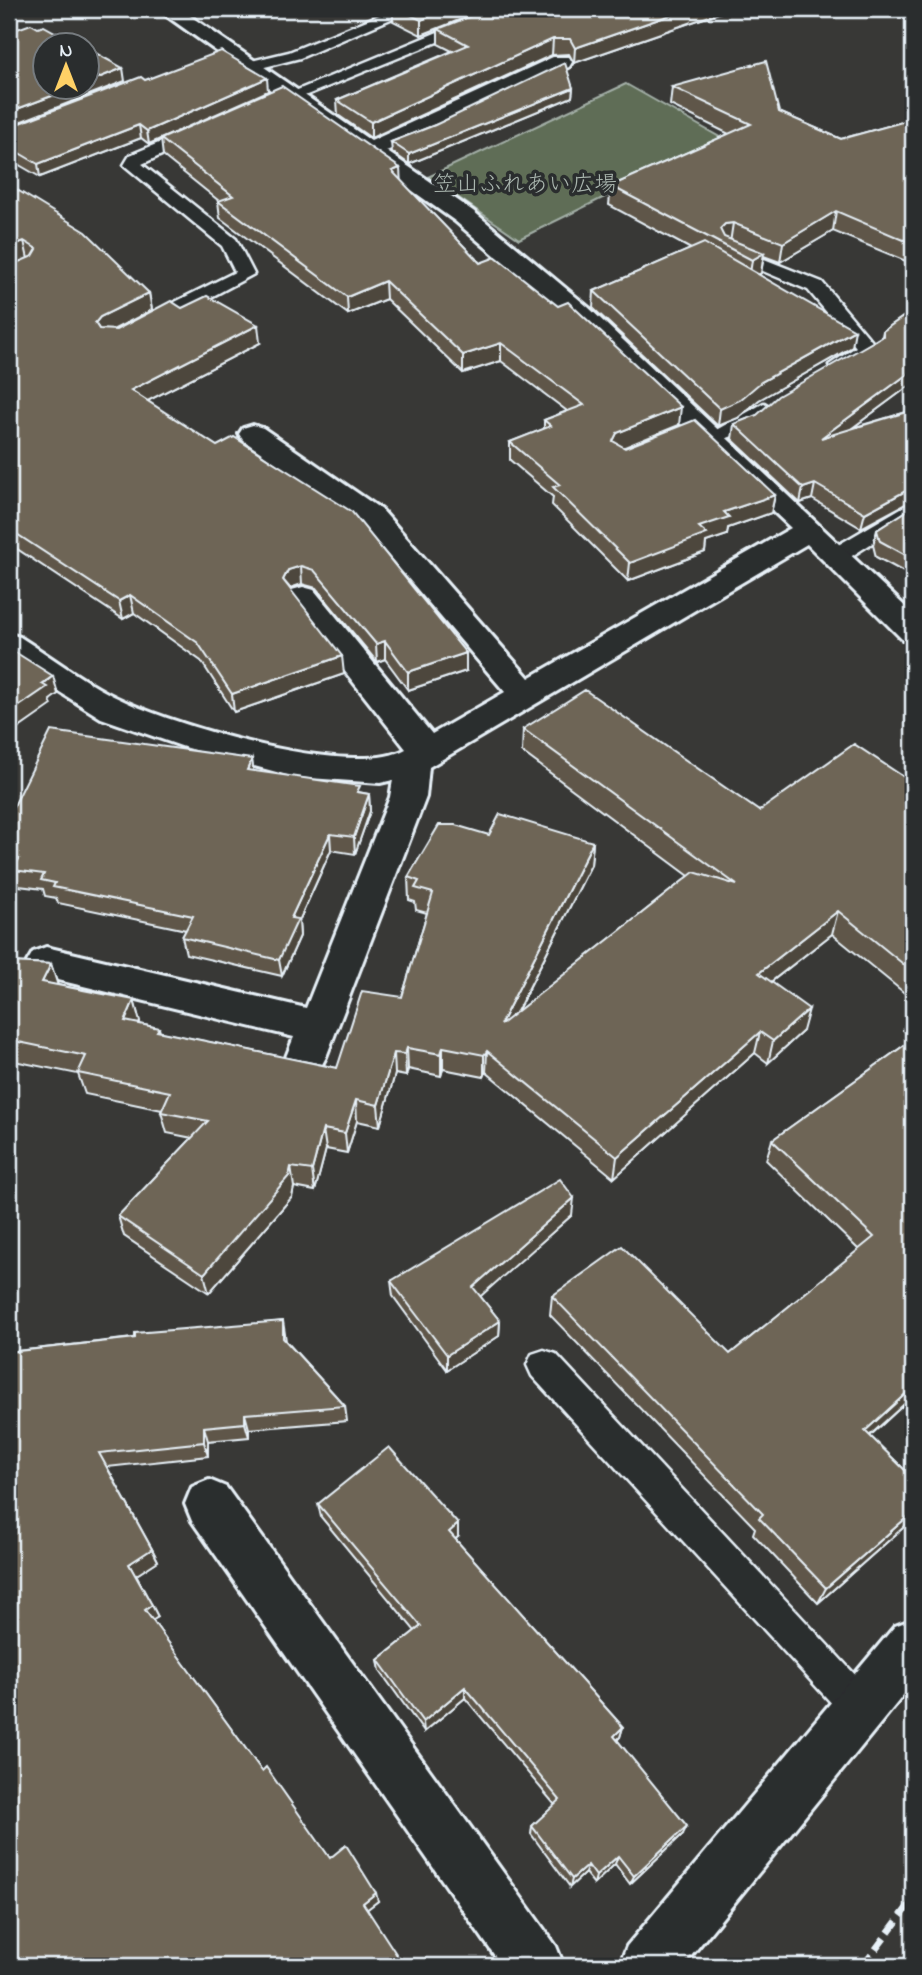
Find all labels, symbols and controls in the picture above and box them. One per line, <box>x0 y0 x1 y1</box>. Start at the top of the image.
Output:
north arrow <box>32 32 102 102</box>
text: N <box>60 38 73 65</box>
park label: 笠山ふれあい広場 <box>433 169 617 202</box>

